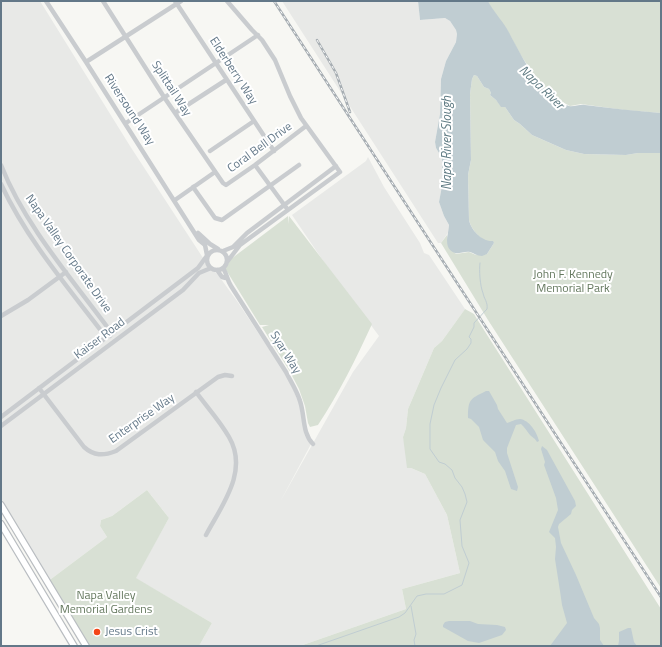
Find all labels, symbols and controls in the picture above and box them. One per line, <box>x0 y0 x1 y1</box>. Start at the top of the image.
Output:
street label: Elderberry Way <box>206 35 260 107</box>
street label: Splittail Way <box>148 59 194 119</box>
water label: Napa River <box>515 63 567 113</box>
street label: Riversound Way <box>101 72 157 148</box>
water label: Napa River Slough <box>440 96 456 190</box>
street label: Coral Bell Drive <box>225 120 295 176</box>
street label: Napa Valley Corporate Drive <box>22 192 114 316</box>
park label: John F. Kennedy Memorial Park <box>533 268 613 296</box>
street label: Kaiser Road <box>72 315 128 363</box>
street label: Syar Way <box>266 329 304 377</box>
street label: Enterprise Way <box>106 391 178 447</box>
park label: Napa Valley Memorial Gardens <box>60 589 152 617</box>
place label: Jesus Crist <box>105 625 158 639</box>
marker: Jesus Crist <box>92 627 102 637</box>

